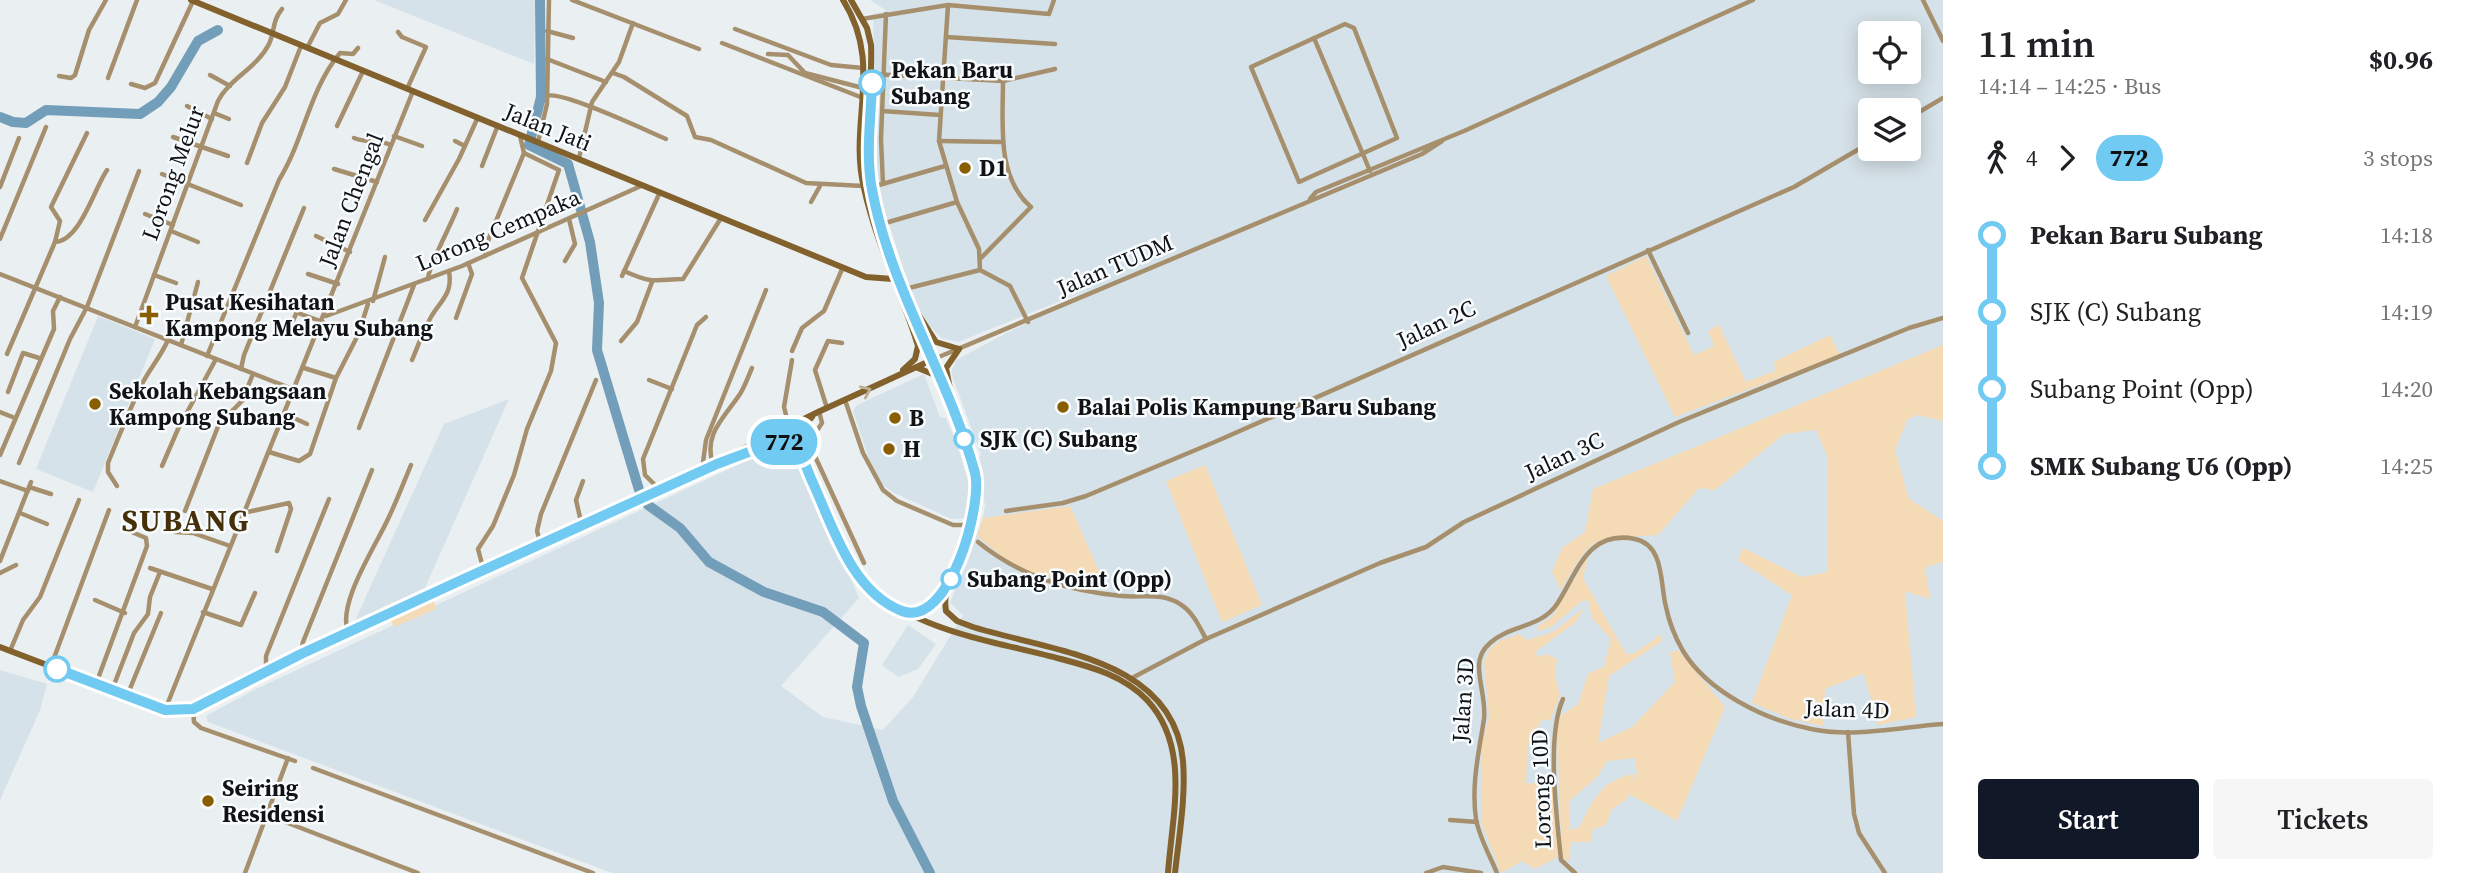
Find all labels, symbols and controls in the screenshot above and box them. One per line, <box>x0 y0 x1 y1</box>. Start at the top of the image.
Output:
text: 11 min <box>1978 18 2095 70</box>
map controls <box>1858 21 1921 161</box>
button: locate <box>1858 21 1921 84</box>
text: $0.96 <box>2369 42 2433 78</box>
place label: Pekan Baru Subang <box>891 54 1013 112</box>
marker: Pekan Baru Subang <box>859 70 885 96</box>
text: 14:14 – 14:25 · Bus <box>1978 70 2161 102</box>
street label: Jalan Jati <box>499 95 596 159</box>
button: layers <box>1858 98 1921 161</box>
street label: Lorong Melur <box>134 101 212 245</box>
street label: Jalan Chengal <box>310 128 391 273</box>
icon: walk <box>1978 139 2016 177</box>
icon: forward <box>2048 139 2086 177</box>
text: 772 <box>2110 141 2149 174</box>
text: 4 <box>2026 142 2038 174</box>
text: 3 stops <box>2363 142 2433 174</box>
place label: D1 <box>979 152 1008 184</box>
marker: D1 <box>957 160 973 176</box>
street label: Lorong Cempaka <box>411 181 585 279</box>
text: Pekan Baru Subang <box>2030 217 2263 253</box>
text: 14:18 <box>2380 219 2433 251</box>
street label: Jalan TUDM <box>1051 226 1178 304</box>
place label: Pusat Kesihatan Kampong Melayu Subang <box>165 286 433 344</box>
street label: Jalan 2C <box>1391 292 1480 357</box>
text: SJK (C) Subang <box>2030 294 2201 330</box>
text: 14:19 <box>2380 296 2433 328</box>
marker: Pusat Kesihatan Kampong Melayu Subang <box>139 305 159 325</box>
text: Subang Point (Opp) <box>2030 371 2254 407</box>
text: 14:20 <box>2380 373 2433 405</box>
place label: Sekolah Kebangsaan Kampong Subang <box>109 375 326 433</box>
one-way arrow <box>859 385 871 399</box>
place label: Balai Polis Kampung Baru Subang <box>1077 391 1437 423</box>
marker: Sekolah Kebangsaan Kampong Subang <box>87 396 103 412</box>
marker: Balai Polis Kampung Baru Subang <box>1055 399 1071 415</box>
place label: B <box>909 402 924 434</box>
marker: B <box>887 410 903 426</box>
line badge: 772 <box>744 419 824 465</box>
place label: SJK (C) Subang <box>980 423 1138 455</box>
street label: Jalan 3C <box>1519 424 1608 489</box>
text: 772 <box>764 425 804 458</box>
marker: SJK (C) Subang <box>954 429 974 449</box>
place label: H <box>903 433 921 465</box>
marker: H <box>881 441 897 457</box>
text: SMK Subang U6 (Opp) <box>2030 448 2293 484</box>
text: 14:25 <box>2380 450 2433 482</box>
district label: SUBANG <box>121 500 251 541</box>
place label: Subang Point (Opp) <box>967 563 1172 595</box>
marker: Subang Point (Opp) <box>941 569 961 589</box>
unlabelled marker <box>44 656 70 682</box>
street label: Jalan 3D <box>1444 656 1482 745</box>
street label: Jalan 4D <box>1803 691 1890 726</box>
street label: Lorong 10D <box>1523 729 1559 849</box>
place label: Seiring Residensi <box>222 772 324 830</box>
button: Start <box>1978 779 2199 859</box>
button: Tickets <box>2213 779 2433 859</box>
marker: Seiring Residensi <box>200 793 216 809</box>

